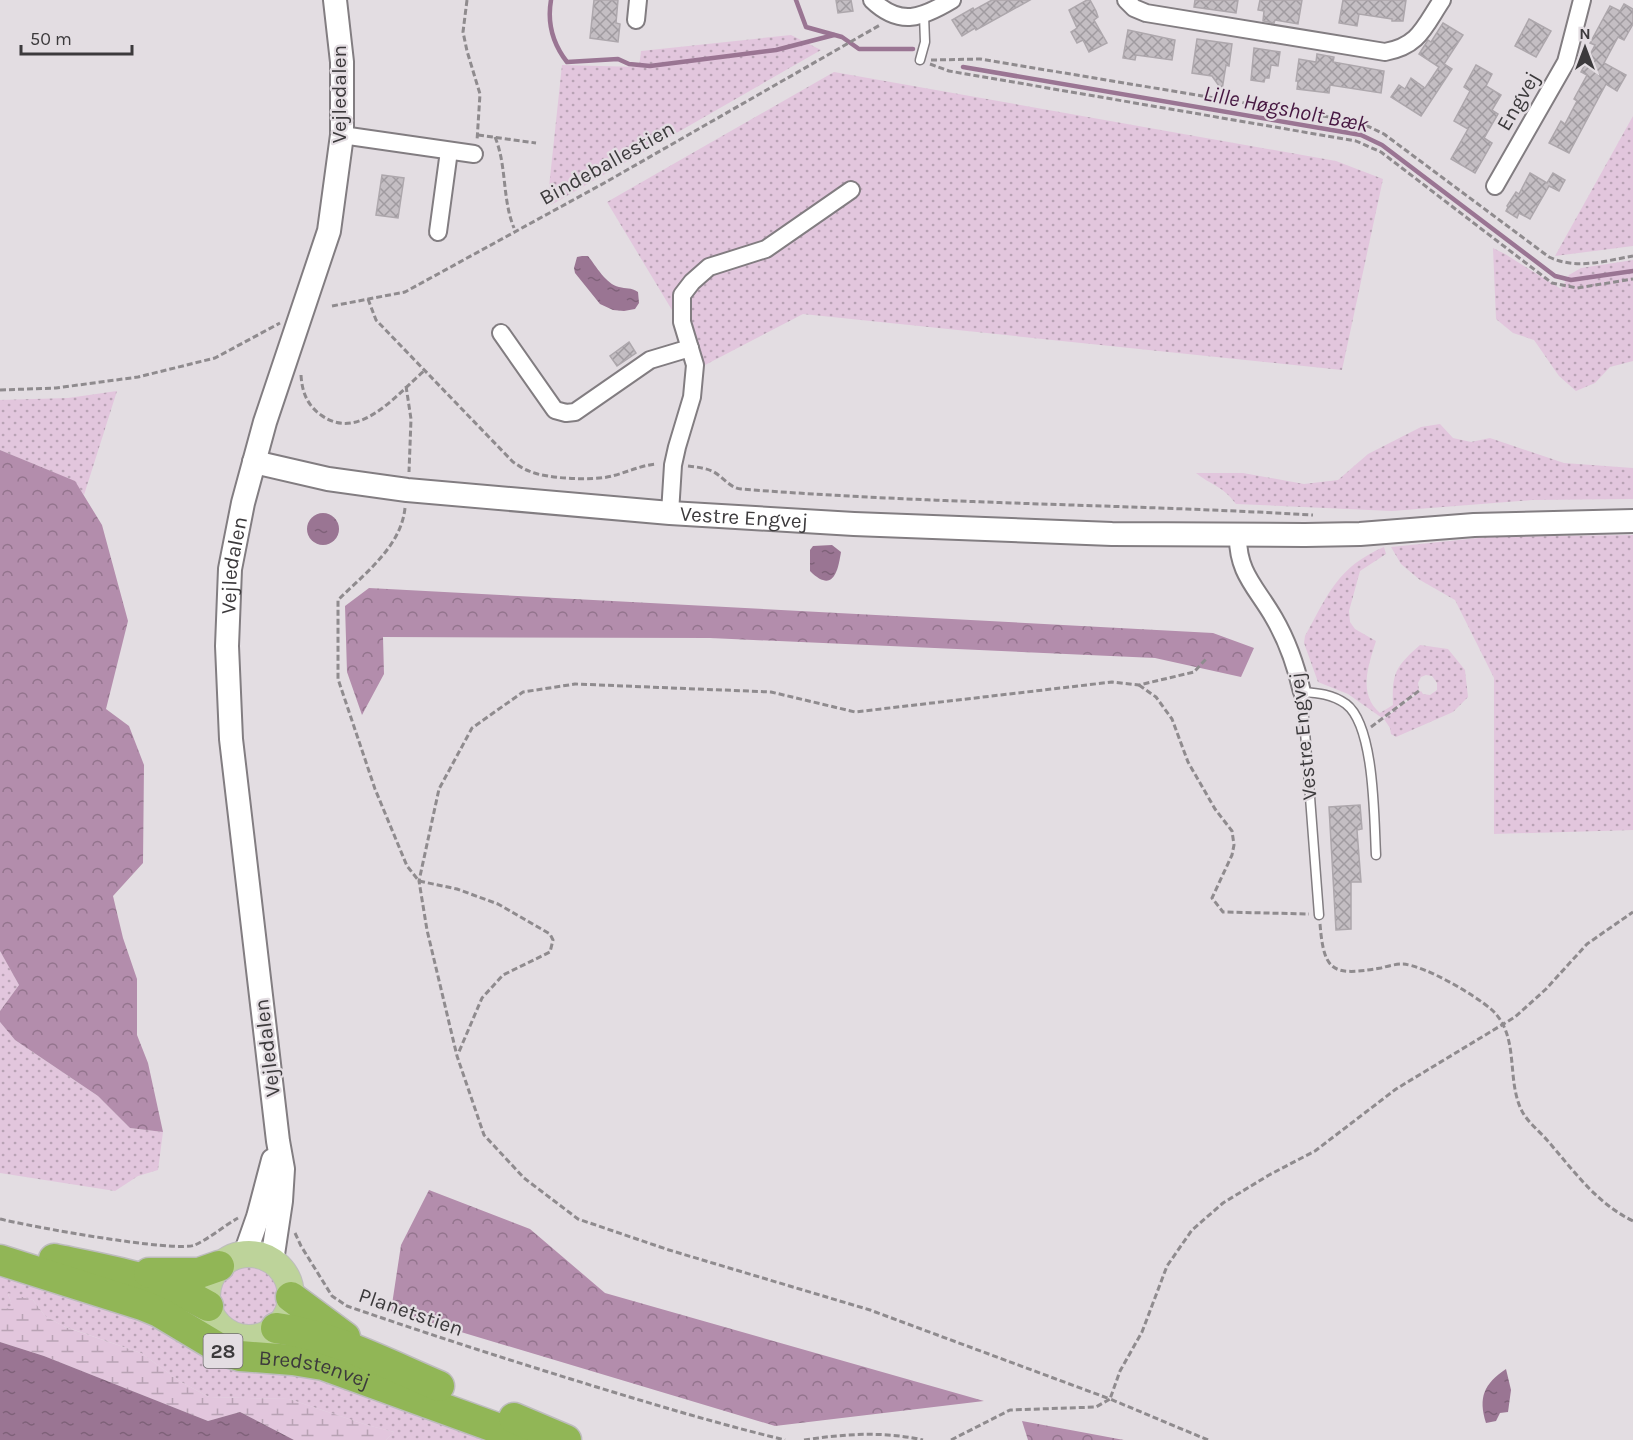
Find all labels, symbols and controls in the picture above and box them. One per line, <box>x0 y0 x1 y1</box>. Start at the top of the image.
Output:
scale bar <box>21 18 132 56</box>
north arrow <box>1555 18 1615 78</box>
text: N <box>1579 24 1591 43</box>
text: 50 m <box>30 28 72 50</box>
street label: Vejledalen <box>327 45 351 143</box>
street label: Engvej <box>1492 67 1544 135</box>
water label: Lille Høgsholt Bæk <box>1201 80 1371 138</box>
street label: Bindeballestien <box>535 116 679 210</box>
street label: Vestre Engvej <box>679 502 809 533</box>
street label: Vejledalen <box>216 514 252 615</box>
street label: Vestre Engvej <box>1284 671 1322 801</box>
street label: Vejledalen <box>249 998 285 1098</box>
street label: Planetstien <box>356 1283 466 1341</box>
road number: 28 <box>204 1334 242 1368</box>
street label: Bredstenvej <box>258 1345 374 1393</box>

